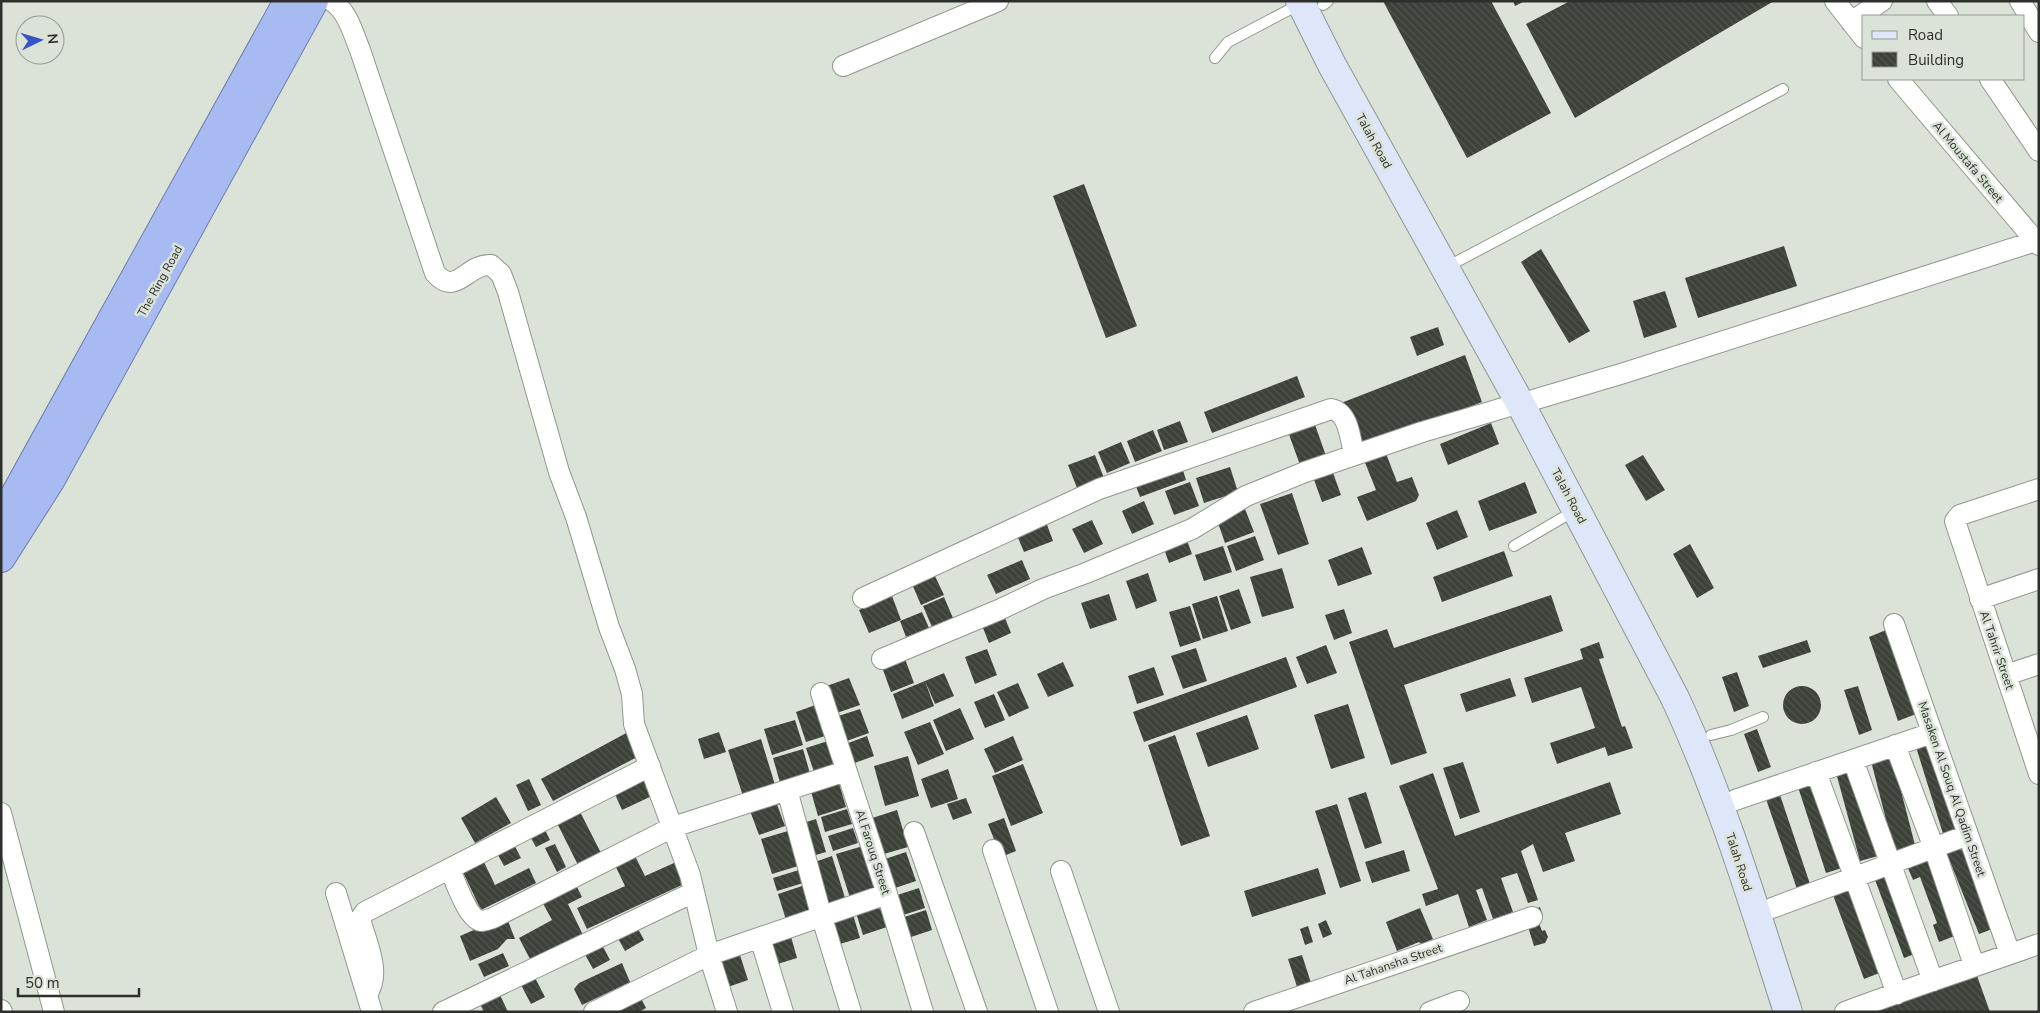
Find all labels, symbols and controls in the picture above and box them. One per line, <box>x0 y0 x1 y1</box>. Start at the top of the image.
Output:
north arrow <box>15 15 65 65</box>
legend <box>1862 15 2025 80</box>
text: Road <box>1908 25 1943 45</box>
text: N <box>43 33 62 45</box>
text: Building <box>1908 50 1964 70</box>
street label: Talah Road <box>1352 111 1396 171</box>
street label: Al Moustafa Street <box>1929 118 2007 207</box>
street label: The Ring Road <box>134 242 186 320</box>
street label: Talah Road <box>1548 466 1590 526</box>
street label: Al Tahrir Street <box>1976 609 2018 692</box>
street label: Masaken Al Souq Al Qadim Street <box>1914 699 1990 879</box>
street label: Al Farouq Street <box>852 807 895 897</box>
street label: Talah Road <box>1722 831 1756 893</box>
street label: Al Tahansha Street <box>1342 939 1445 988</box>
scale bar <box>18 966 139 998</box>
text: 50 m <box>25 973 60 993</box>

